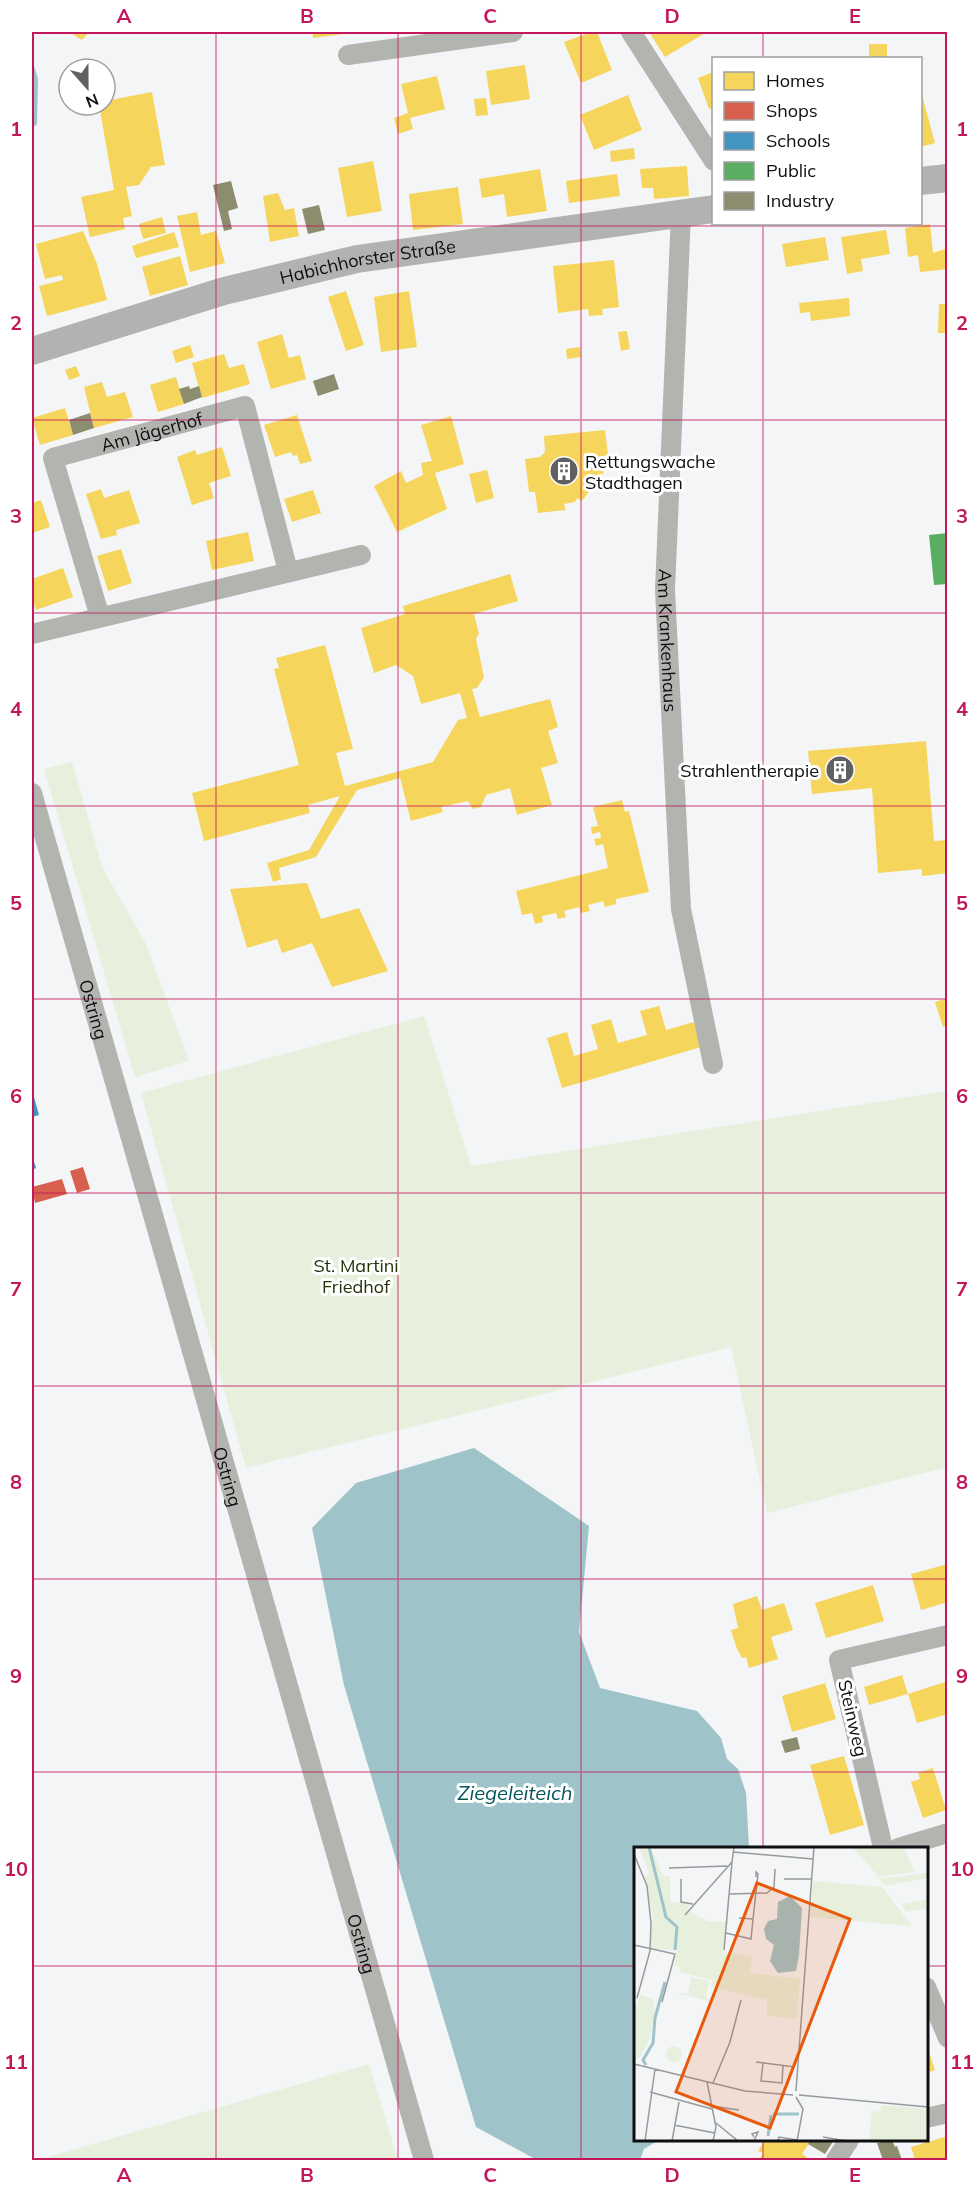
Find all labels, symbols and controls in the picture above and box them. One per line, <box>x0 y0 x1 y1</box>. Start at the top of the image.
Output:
text: A <box>117 3 132 28</box>
text: B <box>300 3 314 28</box>
text: C <box>483 3 497 28</box>
text: D <box>664 3 680 28</box>
text: E <box>849 3 861 28</box>
north arrow <box>57 57 117 117</box>
legend <box>712 57 922 225</box>
text: Homes <box>766 69 825 92</box>
text: N <box>83 90 102 113</box>
text: Shops <box>766 99 818 122</box>
text: 1 <box>10 116 22 141</box>
text: 1 <box>956 116 968 141</box>
text: Schools <box>766 129 831 152</box>
text: Public <box>766 159 816 182</box>
text: Industry <box>766 189 835 212</box>
street label: Habichhorster Straße <box>277 234 457 289</box>
text: 2 <box>10 310 22 335</box>
text: 2 <box>956 310 968 335</box>
street label: Am Jägerhof <box>98 406 206 456</box>
place label: Rettungswache Stadthagen <box>585 450 715 494</box>
building icon: Rettungswache Stadthagen <box>548 455 580 487</box>
text: 3 <box>10 503 22 528</box>
text: 3 <box>956 503 968 528</box>
street label: Am Krankenhaus <box>653 569 683 713</box>
text: 4 <box>10 696 22 721</box>
text: 4 <box>956 696 968 721</box>
building icon: Strahlentherapie <box>824 754 856 786</box>
place label: Strahlentherapie <box>680 759 819 782</box>
text: 5 <box>10 890 22 915</box>
text: 5 <box>956 890 968 915</box>
street label: Ostring <box>75 977 114 1042</box>
text: 6 <box>10 1083 22 1108</box>
text: 6 <box>956 1083 968 1108</box>
park label: St. Martini Friedhof <box>313 1254 399 1298</box>
text: 7 <box>10 1276 22 1301</box>
text: 7 <box>956 1276 968 1301</box>
street label: Ostring <box>208 1444 247 1509</box>
text: 8 <box>10 1469 22 1494</box>
text: 8 <box>956 1469 968 1494</box>
text: 9 <box>10 1663 22 1688</box>
text: 9 <box>956 1663 968 1688</box>
street label: Steinweg <box>833 1677 873 1759</box>
water label: Ziegeleiteich <box>457 1780 573 1805</box>
inset map <box>634 1847 928 2141</box>
text: 10 <box>4 1856 28 1881</box>
text: 10 <box>950 1856 974 1881</box>
street label: Ostring <box>342 1911 381 1976</box>
text: 11 <box>4 2049 28 2074</box>
text: 11 <box>950 2049 974 2074</box>
text: A <box>117 2162 132 2187</box>
text: B <box>300 2162 314 2187</box>
text: C <box>483 2162 497 2187</box>
text: D <box>664 2162 680 2187</box>
text: E <box>849 2162 861 2187</box>

